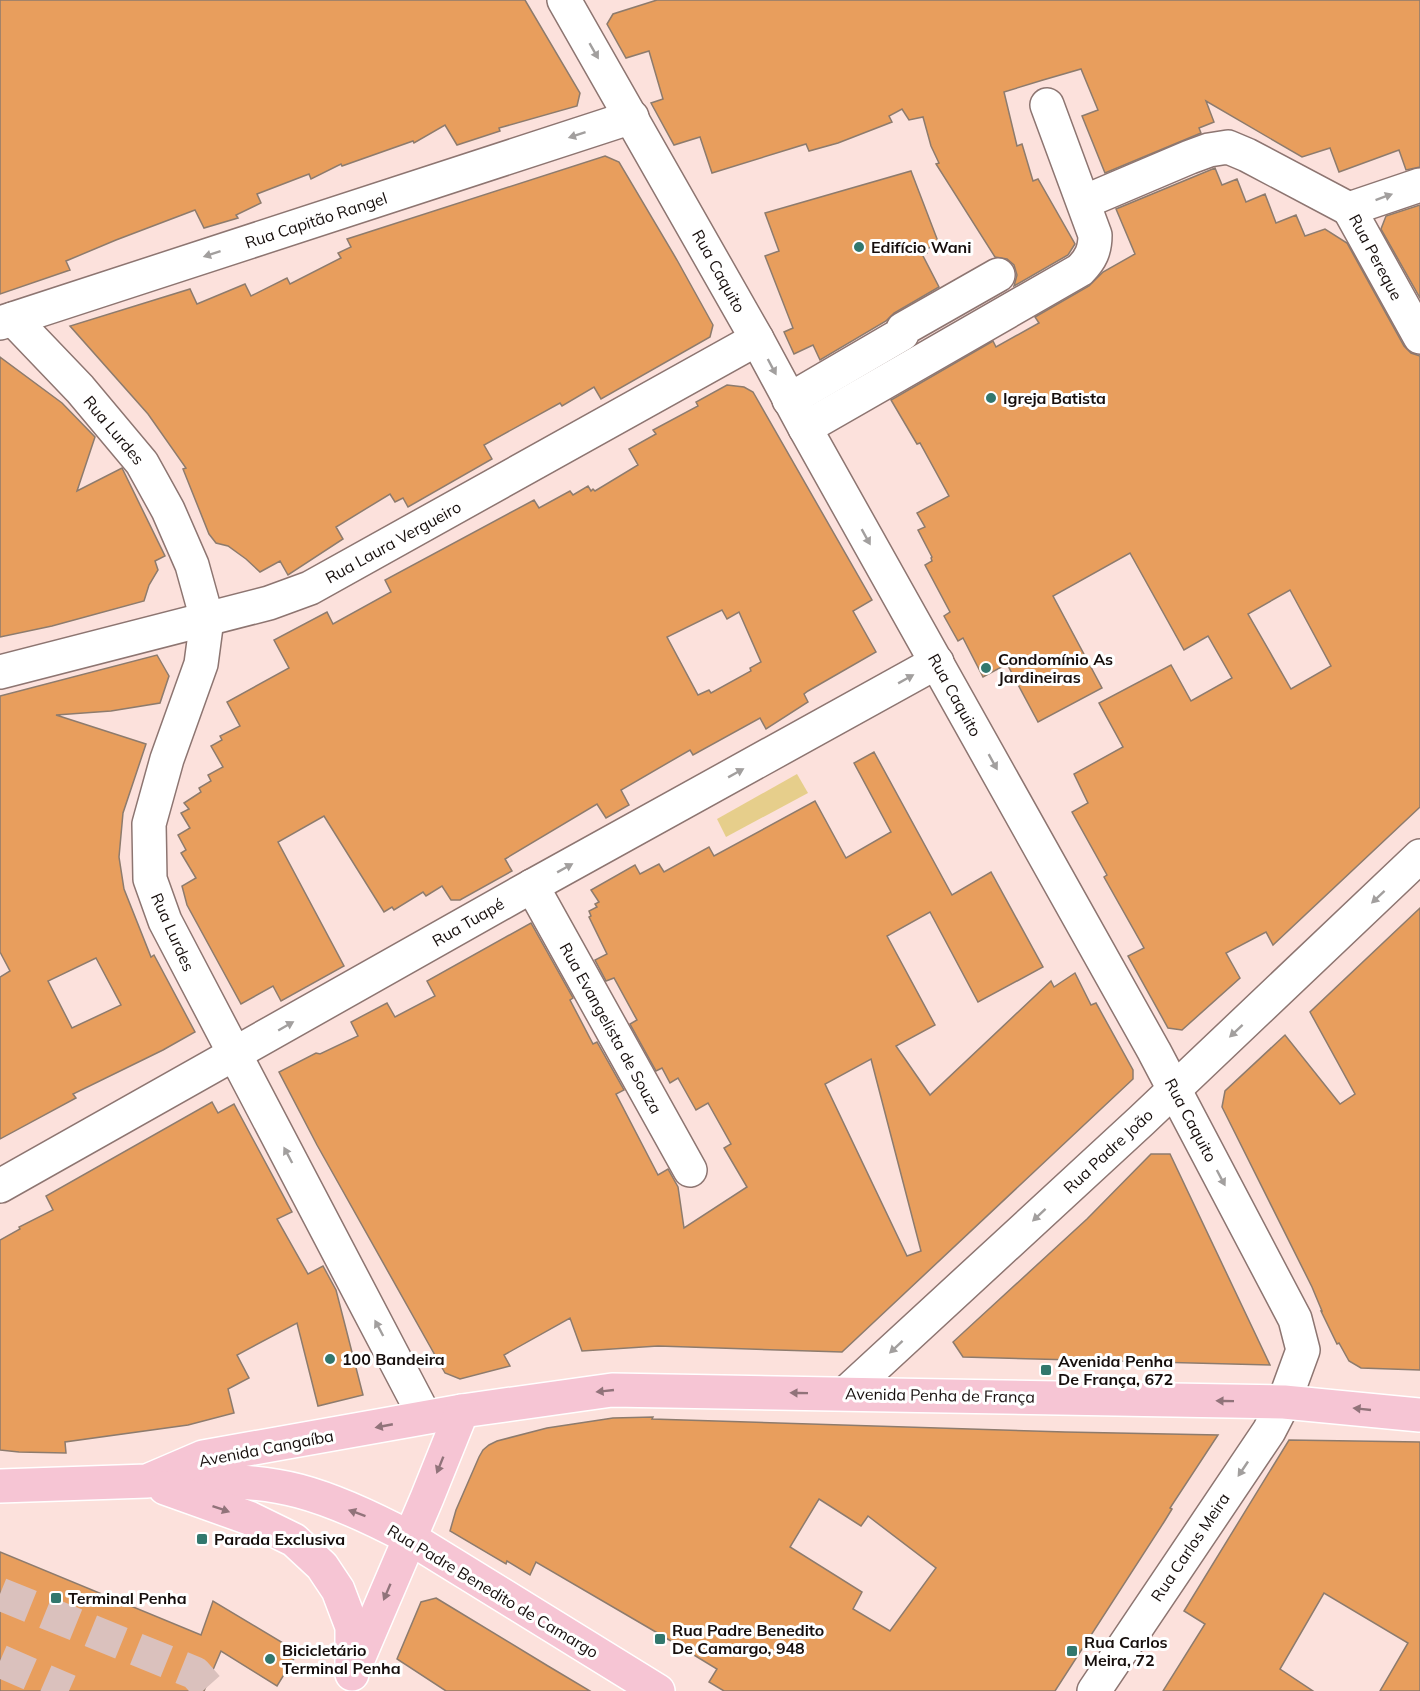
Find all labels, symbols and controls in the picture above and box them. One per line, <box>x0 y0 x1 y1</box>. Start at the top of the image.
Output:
one-way arrow <box>588 43 599 59</box>
one-way arrow <box>568 131 586 141</box>
street label: Rua Capitão Rangel <box>242 188 390 252</box>
one-way arrow <box>1376 191 1394 201</box>
street label: Rua Pereque <box>1345 210 1407 304</box>
street label: Rua Caquito <box>688 226 750 316</box>
place label: Edifício Wani <box>871 237 971 257</box>
marker: Edifício Wani <box>852 240 866 254</box>
one-way arrow <box>203 250 221 259</box>
one-way arrow <box>767 359 777 376</box>
place label: Igreja Batista <box>1003 388 1106 408</box>
street label: Rua Lurdes <box>79 391 149 469</box>
marker: Igreja Batista <box>984 391 998 405</box>
street label: Rua Laura Vergueiro <box>322 496 464 588</box>
one-way arrow <box>861 529 871 546</box>
place label: Condomínio As Jardineiras <box>998 649 1113 687</box>
street label: Rua Caquito <box>924 650 986 740</box>
marker: Condomínio As Jardineiras <box>979 661 993 675</box>
one-way arrow <box>898 673 914 684</box>
one-way arrow <box>988 754 998 771</box>
one-way arrow <box>728 768 745 778</box>
one-way arrow <box>557 862 573 873</box>
one-way arrow <box>1371 889 1385 903</box>
street label: Rua Lurdes <box>147 890 199 974</box>
street label: Rua Tuapé <box>428 893 508 951</box>
street label: Rua Evangelista de Souza <box>556 939 666 1117</box>
one-way arrow <box>278 1021 295 1031</box>
one-way arrow <box>1229 1023 1243 1037</box>
street label: Rua Caquito <box>1161 1075 1221 1165</box>
street label: Rua Padre João <box>1059 1104 1157 1198</box>
one-way arrow <box>283 1147 293 1164</box>
one-way arrow <box>1216 1170 1226 1187</box>
one-way arrow <box>1032 1208 1047 1222</box>
one-way arrow <box>374 1319 384 1336</box>
one-way arrow <box>890 1340 904 1354</box>
place label: 100 Bandeira <box>342 1349 445 1369</box>
place label: Avenida Penha De França, 672 <box>1058 1351 1173 1389</box>
marker: 100 Bandeira <box>323 1352 337 1366</box>
marker: Avenida Penha De França, 672 <box>1039 1363 1053 1377</box>
street label: Avenida Penha de França <box>845 1383 1035 1407</box>
one-way arrow <box>595 1386 614 1396</box>
one-way arrow <box>790 1388 809 1397</box>
one-way arrow <box>1216 1396 1235 1406</box>
one-way arrow <box>1352 1404 1371 1414</box>
one-way arrow <box>374 1421 393 1430</box>
street label: Avenida Cangaíba <box>197 1425 335 1471</box>
one-way arrow <box>435 1456 444 1474</box>
one-way arrow <box>1237 1461 1248 1478</box>
street label: Rua Carlos Meira <box>1146 1489 1234 1605</box>
one-way arrow <box>212 1504 230 1514</box>
one-way arrow <box>348 1507 366 1517</box>
street label: Rua Padre Benedito de Camargo <box>384 1520 602 1662</box>
place label: Parada Exclusiva <box>214 1529 345 1549</box>
marker: Parada Exclusiva <box>195 1532 209 1546</box>
one-way arrow <box>382 1583 392 1601</box>
place label: Terminal Penha <box>68 1588 187 1608</box>
marker: Terminal Penha <box>49 1591 63 1605</box>
place label: Rua Padre Benedito De Camargo, 948 <box>672 1620 824 1658</box>
marker: Rua Padre Benedito De Camargo, 948 <box>653 1632 667 1646</box>
place label: Rua Carlos Meira, 72 <box>1084 1632 1168 1670</box>
place label: Bicicletário Terminal Penha <box>282 1640 401 1678</box>
marker: Rua Carlos Meira, 72 <box>1065 1644 1079 1658</box>
marker: Bicicletário Terminal Penha <box>263 1652 277 1666</box>

